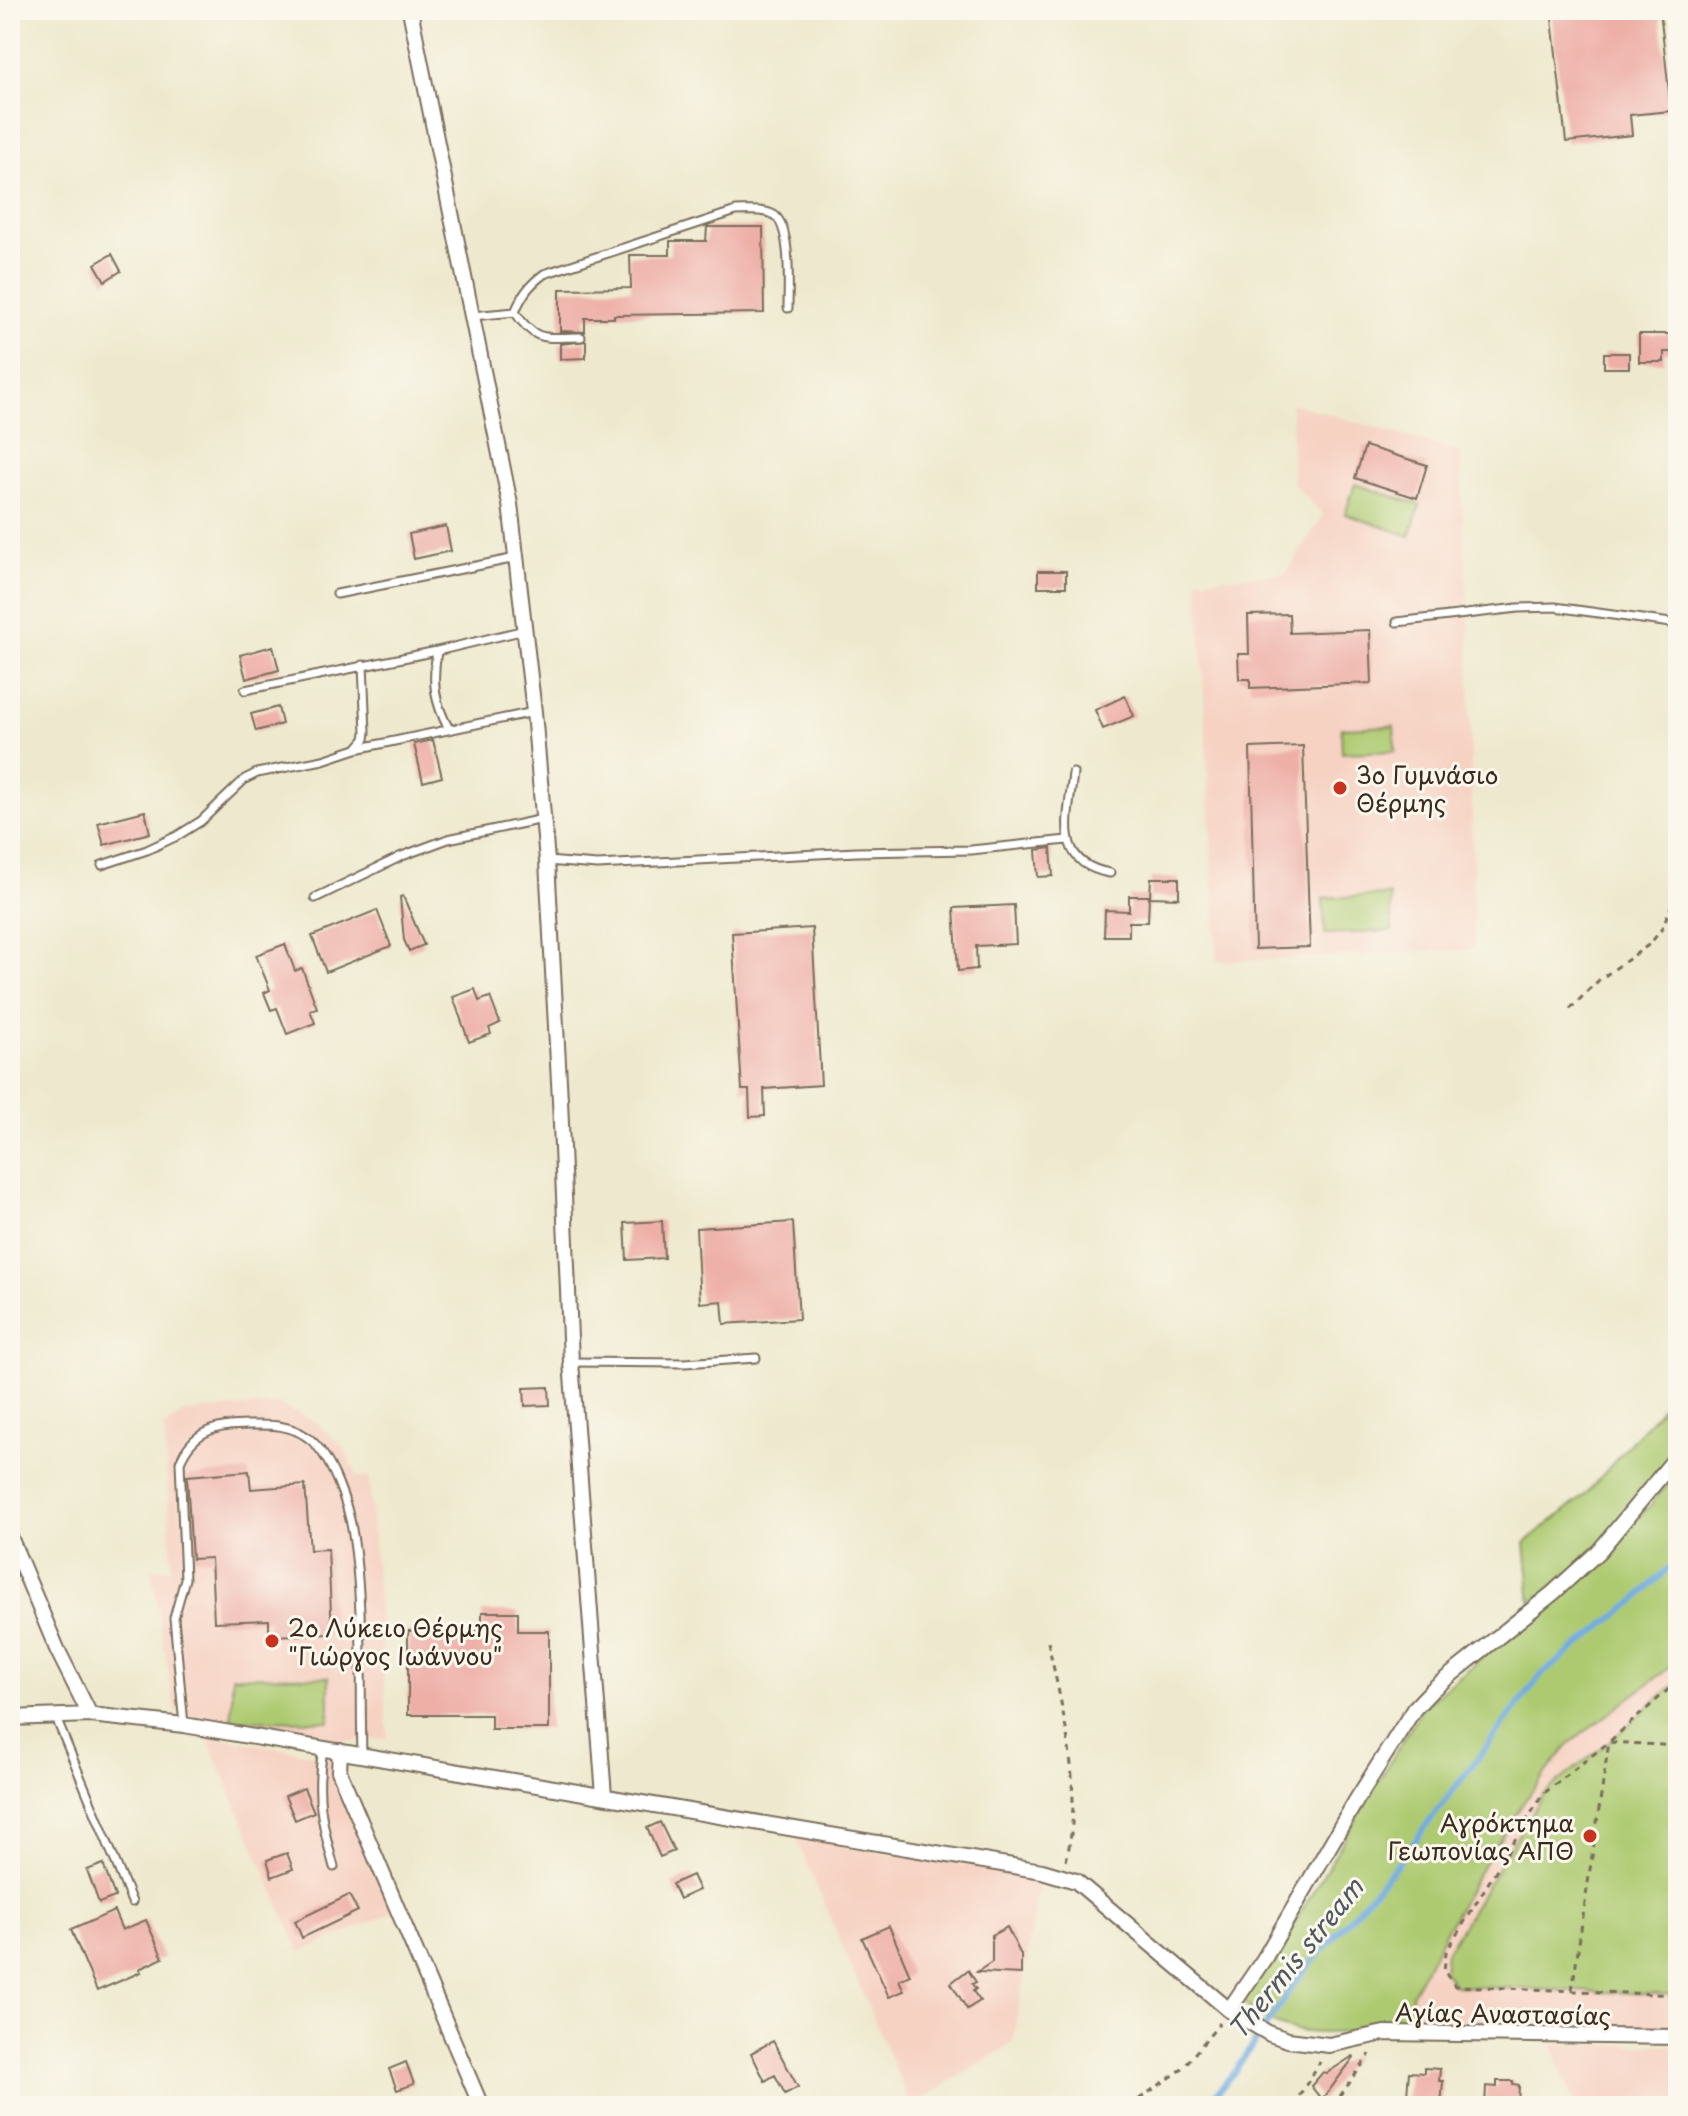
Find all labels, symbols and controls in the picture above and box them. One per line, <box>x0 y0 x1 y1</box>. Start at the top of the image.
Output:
place label: 3ο Γυμνάσιο Θέρμης <box>1356 756 1498 820</box>
marker: 3ο Γυμνάσιο Θέρμης <box>1331 779 1349 797</box>
place label: 2ο Λύκειο Θέρμης "Γιώργος Ιωάννου" <box>288 1609 503 1673</box>
marker: 2ο Λύκειο Θέρμης "Γιώργος Ιωάννου" <box>263 1632 281 1650</box>
place label: Αγρόκτημα Γεωπονίας ΑΠΘ <box>1387 1804 1574 1868</box>
marker: Αγρόκτημα Γεωπονίας ΑΠΘ <box>1581 1827 1599 1845</box>
water label: Thermis stream <box>1218 1868 1373 2047</box>
street label: Αγίας Αναστασίας <box>1395 1993 1611 2033</box>

